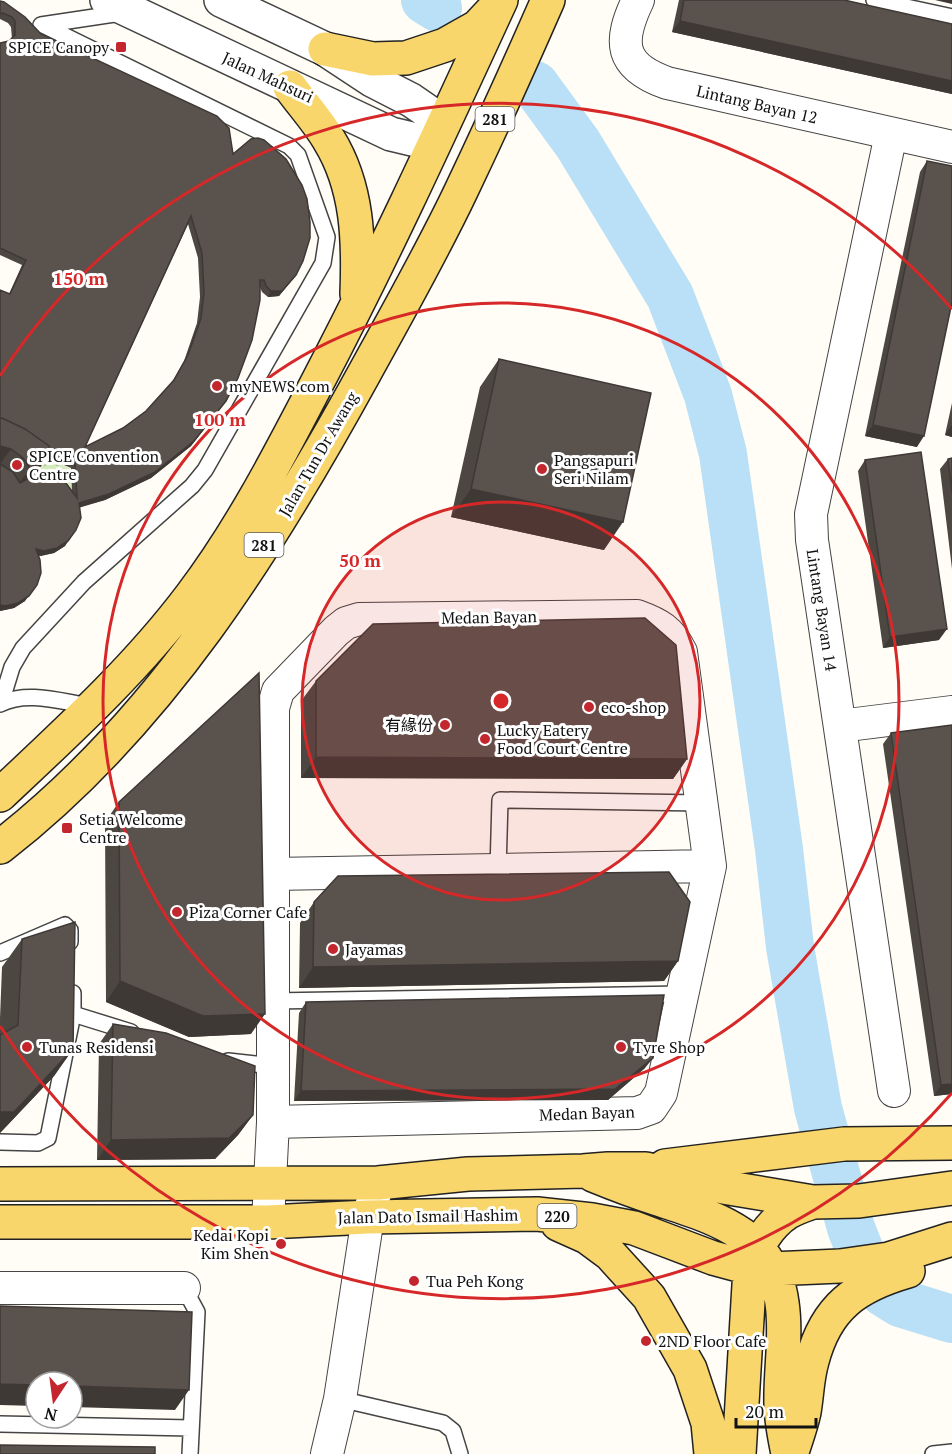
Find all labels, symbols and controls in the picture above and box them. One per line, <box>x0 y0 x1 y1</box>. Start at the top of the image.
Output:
place label: SPICE Canopy <box>8 36 110 58</box>
marker: SPICE Canopy <box>114 40 128 54</box>
street label: Jalan Mahsuri <box>219 46 317 108</box>
street label: Lintang Bayan 12 <box>694 79 820 129</box>
road number: 281 <box>476 107 514 131</box>
text: 150 m <box>53 266 105 290</box>
place label: myNEWS.com <box>229 375 330 397</box>
marker: myNEWS.com <box>210 379 224 393</box>
street label: Jalan Tun Dr Awang <box>273 387 363 520</box>
text: 100 m <box>194 407 246 431</box>
place label: SPICE Convention Centre <box>29 445 159 485</box>
place label: Pangsapuri Seri Nilam <box>554 449 634 489</box>
marker: SPICE Convention Centre <box>10 458 24 472</box>
marker: Pangsapuri Seri Nilam <box>535 462 549 476</box>
road number: 281 <box>244 533 284 557</box>
street label: Lintang Bayan 14 <box>801 547 843 673</box>
text: 50 m <box>339 548 381 572</box>
street label: Medan Bayan <box>441 605 538 629</box>
centre of rings <box>491 691 511 711</box>
place label: eco-shop <box>601 696 666 718</box>
marker: eco-shop <box>582 700 596 714</box>
place label: 有緣份 <box>385 714 433 736</box>
marker: 有緣份 <box>438 718 452 732</box>
place label: Lucky Eatery Food Court Centre <box>497 719 628 759</box>
marker: Lucky Eatery Food Court Centre <box>478 732 492 746</box>
place label: Setia Welcome Centre <box>79 808 183 848</box>
marker: Setia Welcome Centre <box>60 821 74 835</box>
place label: Piza Corner Cafe <box>189 901 307 923</box>
marker: Piza Corner Cafe <box>170 905 184 919</box>
place label: Jayamas <box>345 938 404 960</box>
marker: Jayamas <box>326 942 340 956</box>
place label: Tunas Residensi <box>39 1036 154 1058</box>
place label: Tyre Shop <box>633 1036 705 1058</box>
marker: Tunas Residensi <box>20 1040 34 1054</box>
marker: Tyre Shop <box>614 1040 628 1054</box>
street label: Medan Bayan <box>539 1100 636 1126</box>
street label: Jalan Dato Ismail Hashim <box>338 1203 519 1229</box>
road number: 220 <box>538 1204 576 1228</box>
place label: Kedai Kopi Kim Shen <box>193 1224 269 1264</box>
marker: Kedai Kopi Kim Shen <box>274 1237 288 1251</box>
place label: Tua Peh Kong <box>426 1270 524 1292</box>
marker: Tua Peh Kong <box>407 1274 421 1288</box>
place label: 2ND Floor Cafe <box>658 1330 766 1352</box>
marker: 2ND Floor Cafe <box>639 1334 653 1348</box>
north arrow <box>24 1370 84 1430</box>
scale bar <box>736 1391 816 1429</box>
text: 20 m <box>745 1399 785 1423</box>
text: N <box>42 1403 59 1427</box>

